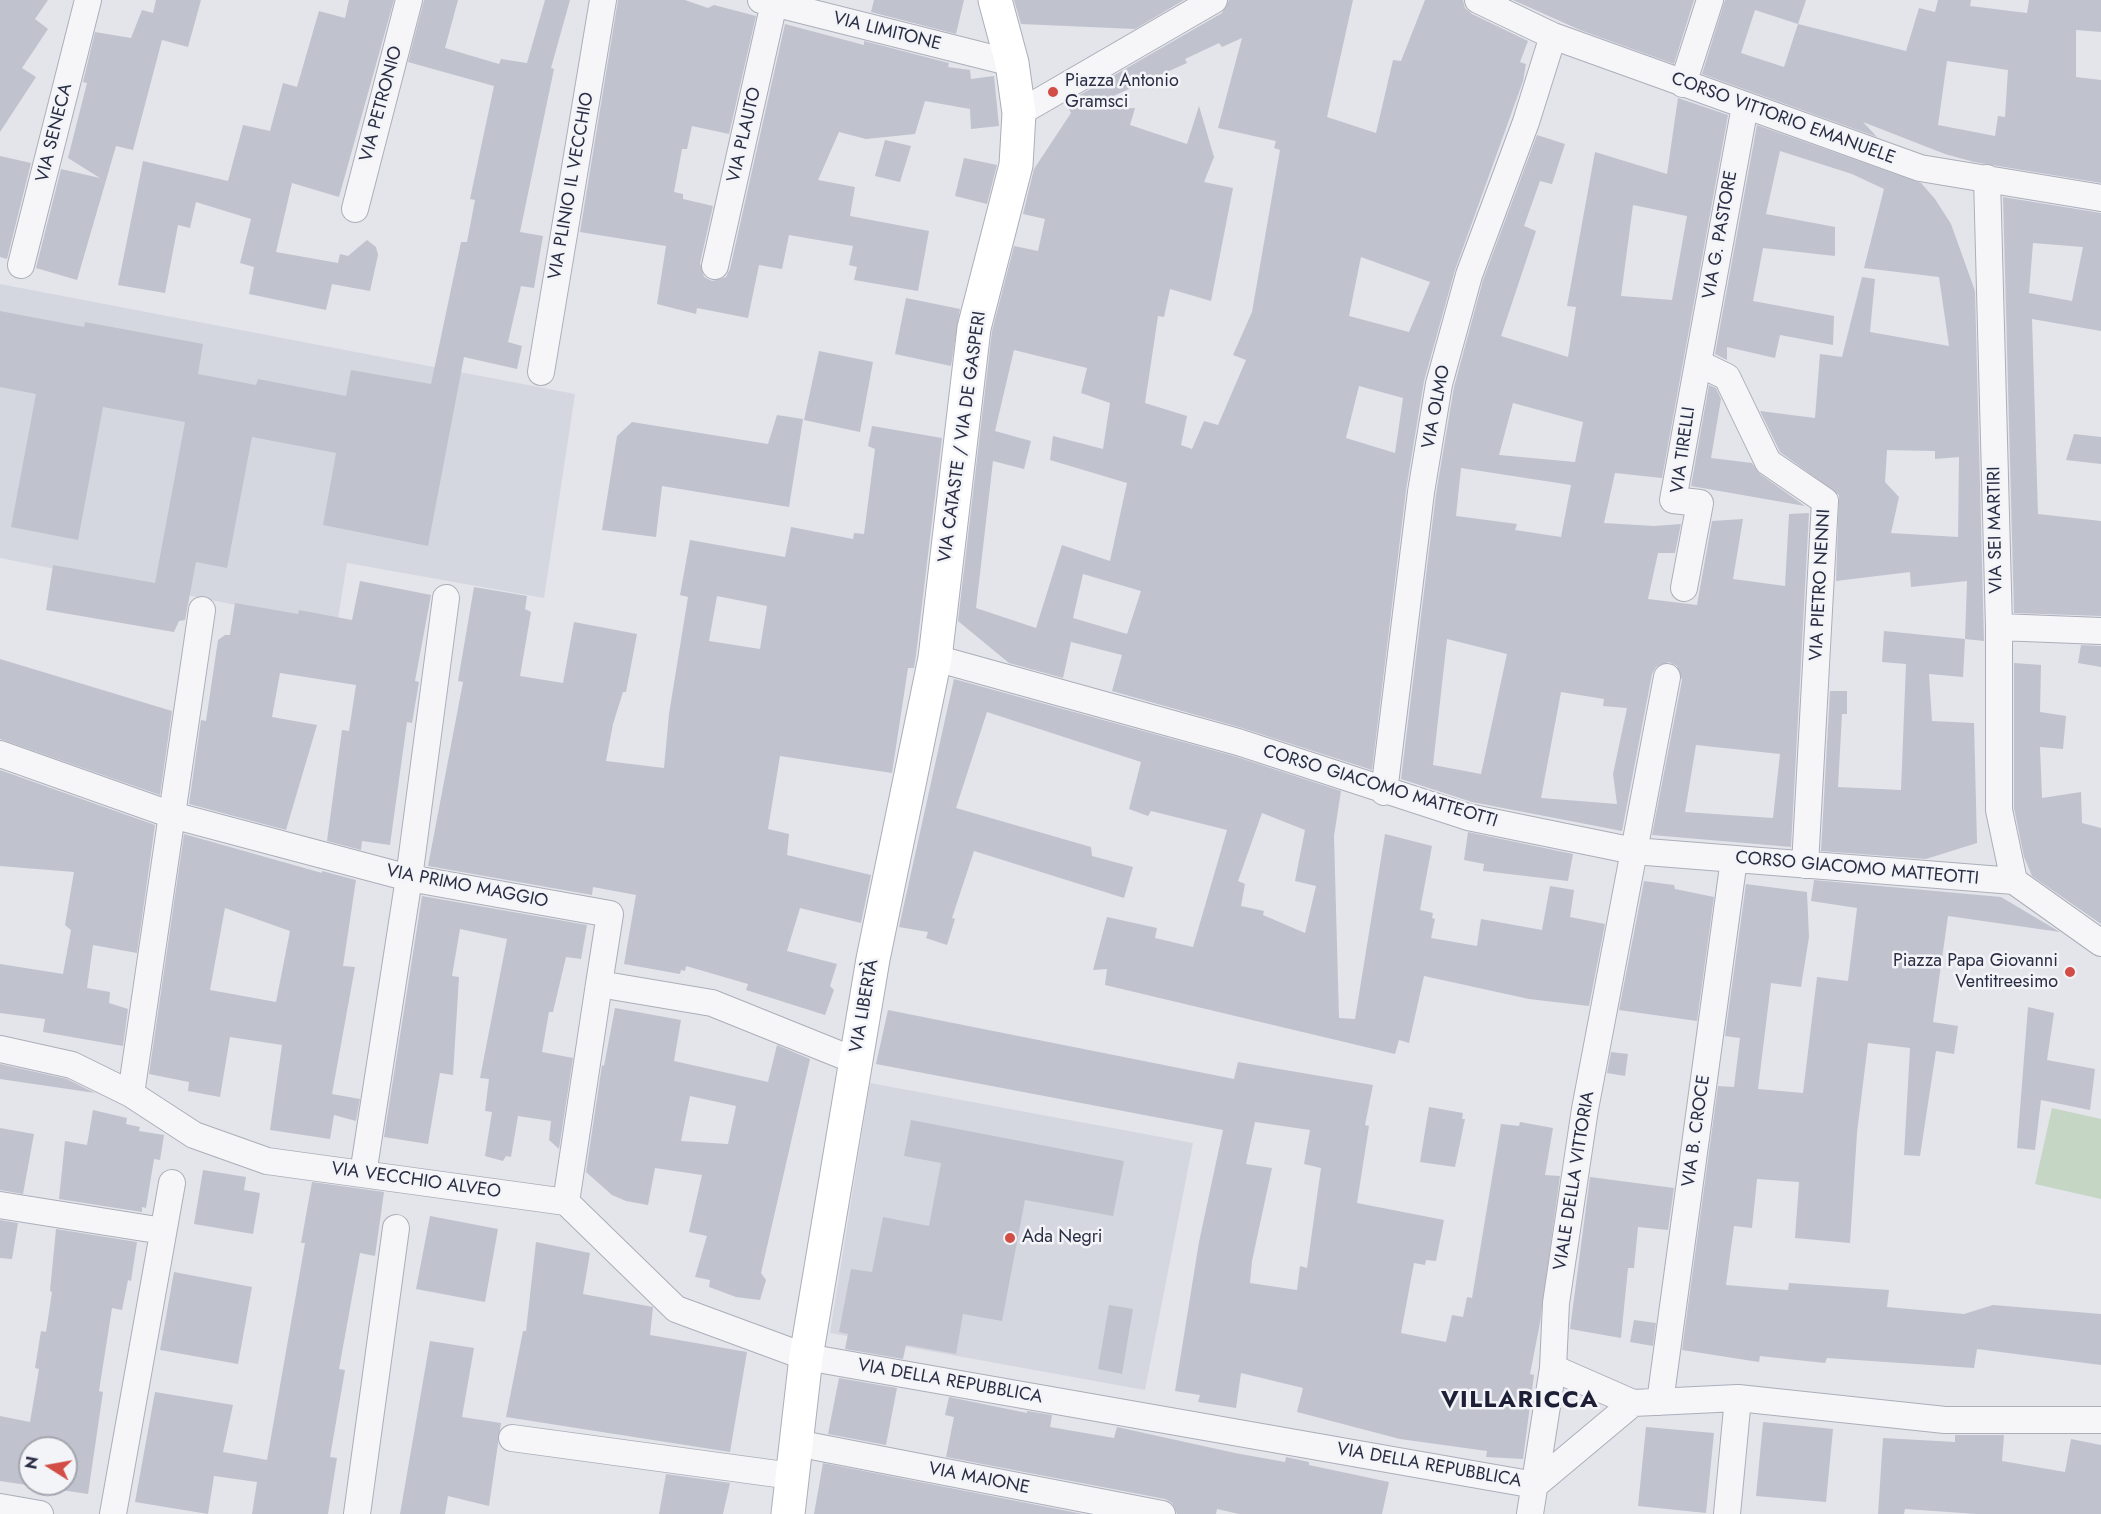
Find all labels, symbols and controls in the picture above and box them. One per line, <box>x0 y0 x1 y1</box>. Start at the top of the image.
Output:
street label: VIA LIMITONE <box>831 8 943 56</box>
street label: VIA PETRONIO <box>356 44 408 164</box>
street label: CORSO VITTORIO EMANUELE <box>1668 68 1898 170</box>
place label: Piazza Antonio Gramsci <box>1065 71 1179 113</box>
street label: VIA SENECA <box>32 81 78 185</box>
street label: VIA PLAUTO <box>724 85 766 185</box>
marker: Piazza Antonio Gramsci <box>1046 85 1060 99</box>
street label: VIA PLINIO IL VECCHIO <box>545 91 599 281</box>
street label: VIA G. PASTORE <box>1699 169 1743 301</box>
street label: VIA CATASTE / VIA DE GASPERI <box>935 310 991 564</box>
street label: VIA OLMO <box>1418 363 1456 451</box>
street label: VIA TIRELLI <box>1667 405 1701 495</box>
street label: VIA SEI MARTIRI <box>1984 466 2008 594</box>
street label: VIA PIETRO NENNI <box>1806 509 1836 661</box>
street label: CORSO GIACOMO MATTEOTTI <box>1260 741 1500 833</box>
street label: CORSO GIACOMO MATTEOTTI <box>1734 848 1980 890</box>
street label: VIA PRIMO MAGGIO <box>384 861 550 913</box>
place label: Piazza Papa Giovanni Ventitreesimo <box>1893 951 2058 994</box>
street label: VIA LIBERTÀ <box>846 958 884 1054</box>
marker: Piazza Papa Giovanni Ventitreesimo <box>2063 965 2077 979</box>
street label: VIA B. CROCE <box>1678 1074 1716 1188</box>
street label: VIALE DELLA VITTORIA <box>1550 1090 1600 1272</box>
street label: VIA VECCHIO ALVEO <box>330 1158 502 1204</box>
place label: Ada Negri <box>1022 1227 1103 1249</box>
marker: Ada Negri <box>1003 1231 1017 1245</box>
street label: VIA DELLA REPUBBLICA <box>856 1355 1044 1409</box>
district label: VILLARICCA <box>1441 1387 1599 1415</box>
north arrow <box>18 1436 78 1496</box>
street label: VIA DELLA REPUBBLICA <box>1335 1439 1523 1493</box>
text: N <box>19 1454 44 1471</box>
street label: VIA MAIONE <box>927 1459 1031 1499</box>

